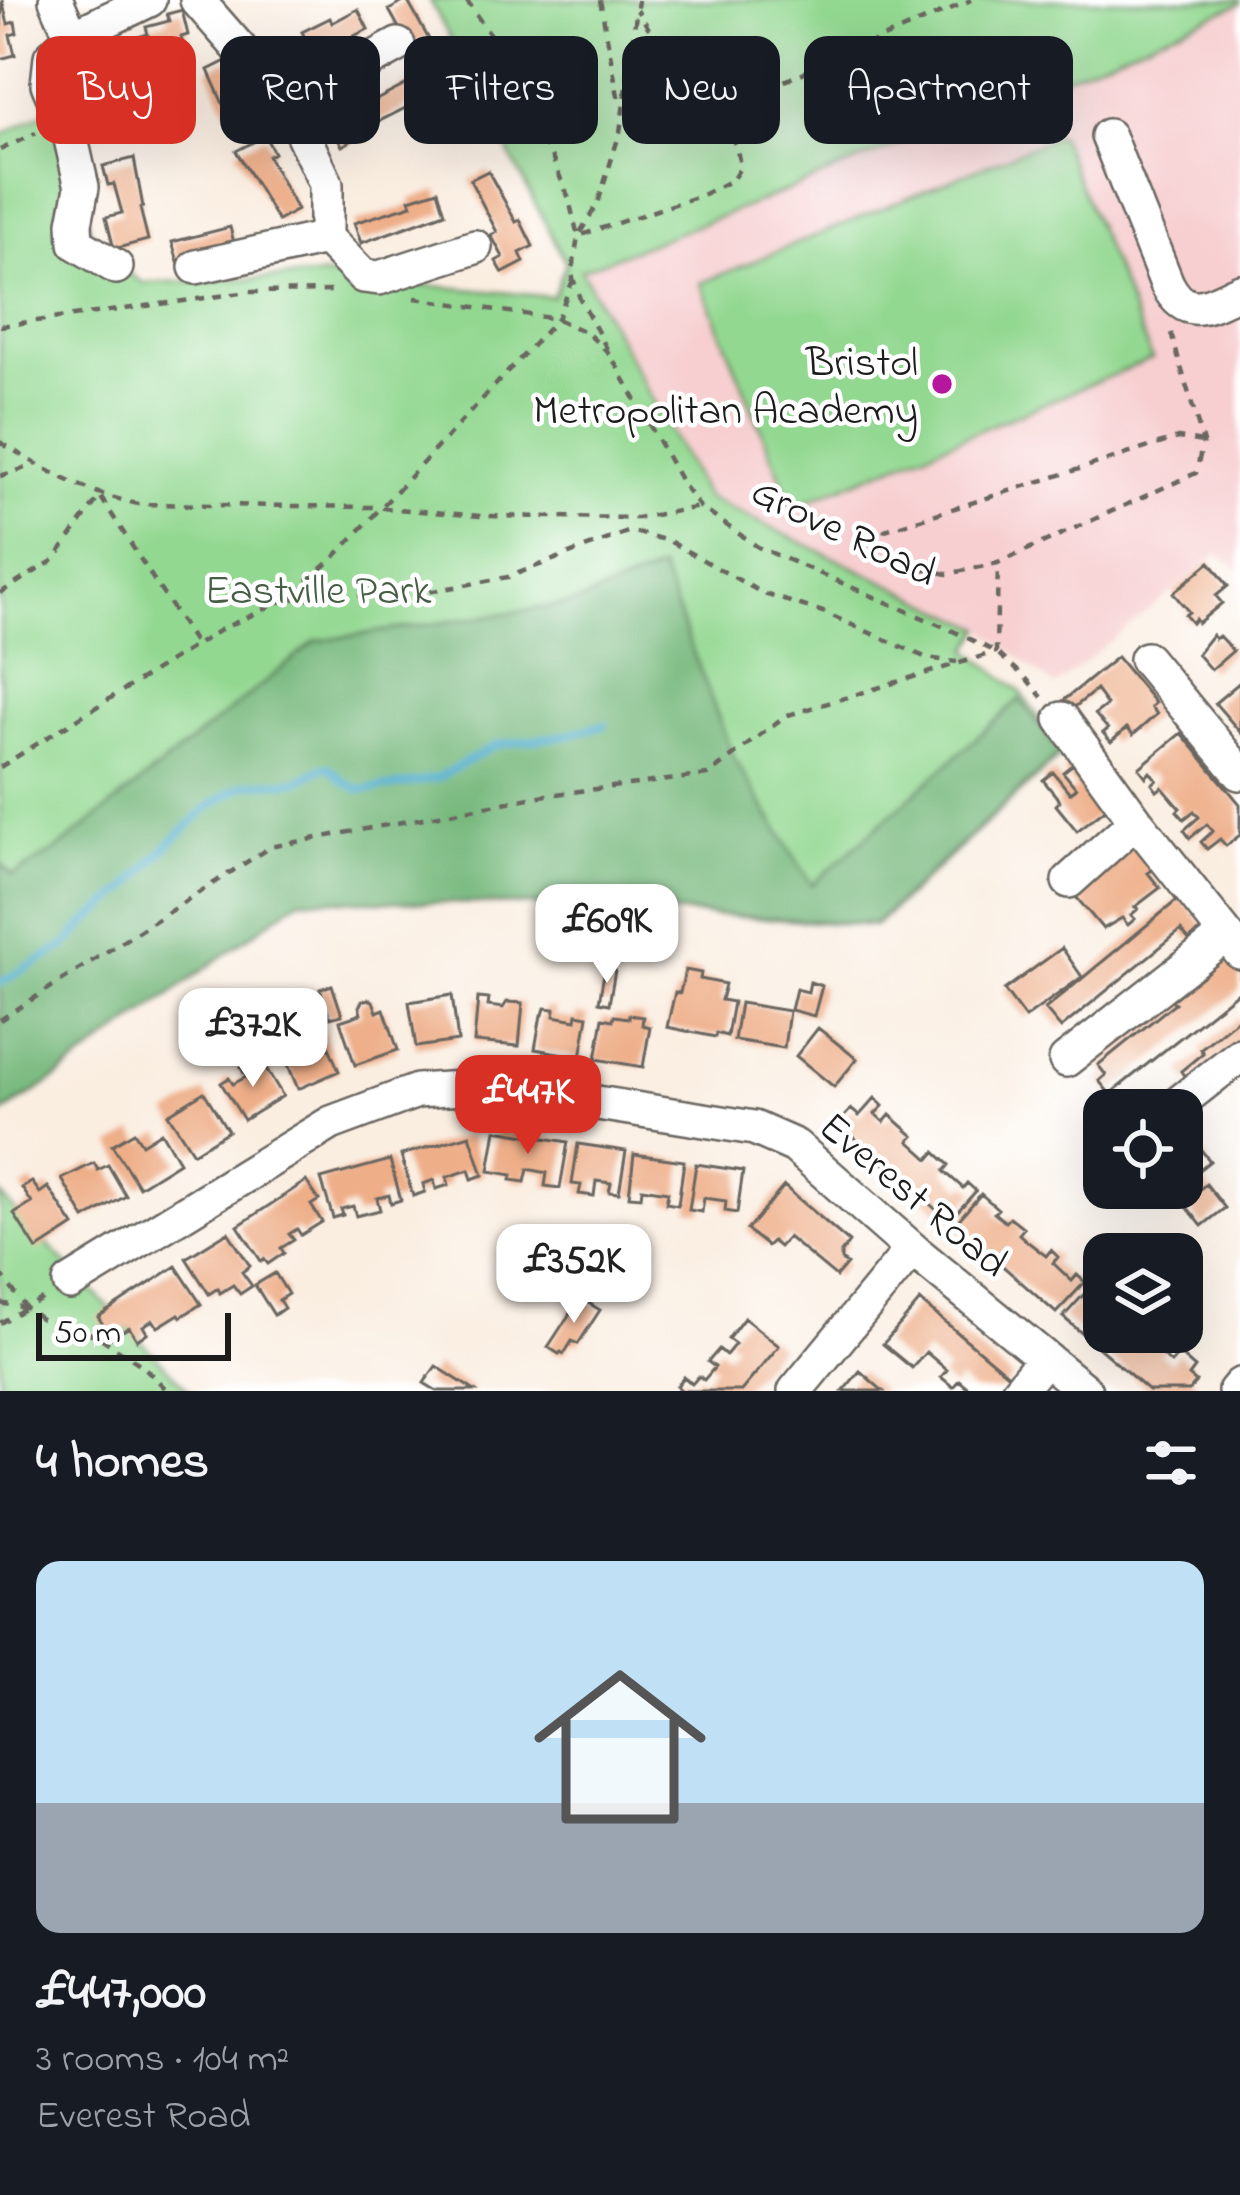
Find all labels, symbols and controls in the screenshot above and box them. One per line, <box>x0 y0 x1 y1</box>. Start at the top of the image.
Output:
chip: Buy <box>36 36 196 144</box>
chip: Rent <box>220 36 380 144</box>
chip: Filters <box>404 36 598 144</box>
chip: New <box>622 36 780 144</box>
chip: Apartment <box>804 36 1073 144</box>
place label: Bristol Metropolitan Academy <box>533 334 918 443</box>
marker: Bristol Metropolitan Academy <box>929 371 955 397</box>
street label: Grove Road <box>740 463 946 605</box>
park label: Eastville Park <box>205 562 432 623</box>
pin: £609K <box>523 884 691 986</box>
text: £609K <box>562 894 652 951</box>
pin: £372K <box>169 988 337 1090</box>
text: £372K <box>205 998 301 1055</box>
pin: £447K <box>444 1055 612 1157</box>
text: £447K <box>482 1065 574 1122</box>
map controls <box>1083 1089 1203 1353</box>
button: locate <box>1083 1089 1203 1209</box>
street label: Everest Road <box>804 1099 1020 1294</box>
pin: £352K <box>490 1224 658 1326</box>
button: layers <box>1083 1233 1203 1353</box>
text: £352K <box>523 1234 625 1291</box>
scale bar <box>36 1307 231 1360</box>
text: 50 m <box>54 1310 121 1358</box>
text: 4 homes <box>36 1426 209 1501</box>
icon: filters <box>1138 1430 1204 1496</box>
icon: home <box>512 1639 728 1855</box>
text: £447,000 <box>36 1957 206 2032</box>
text: 3 rooms · 104 m² <box>36 2032 289 2089</box>
text: Everest Road <box>36 2089 250 2146</box>

